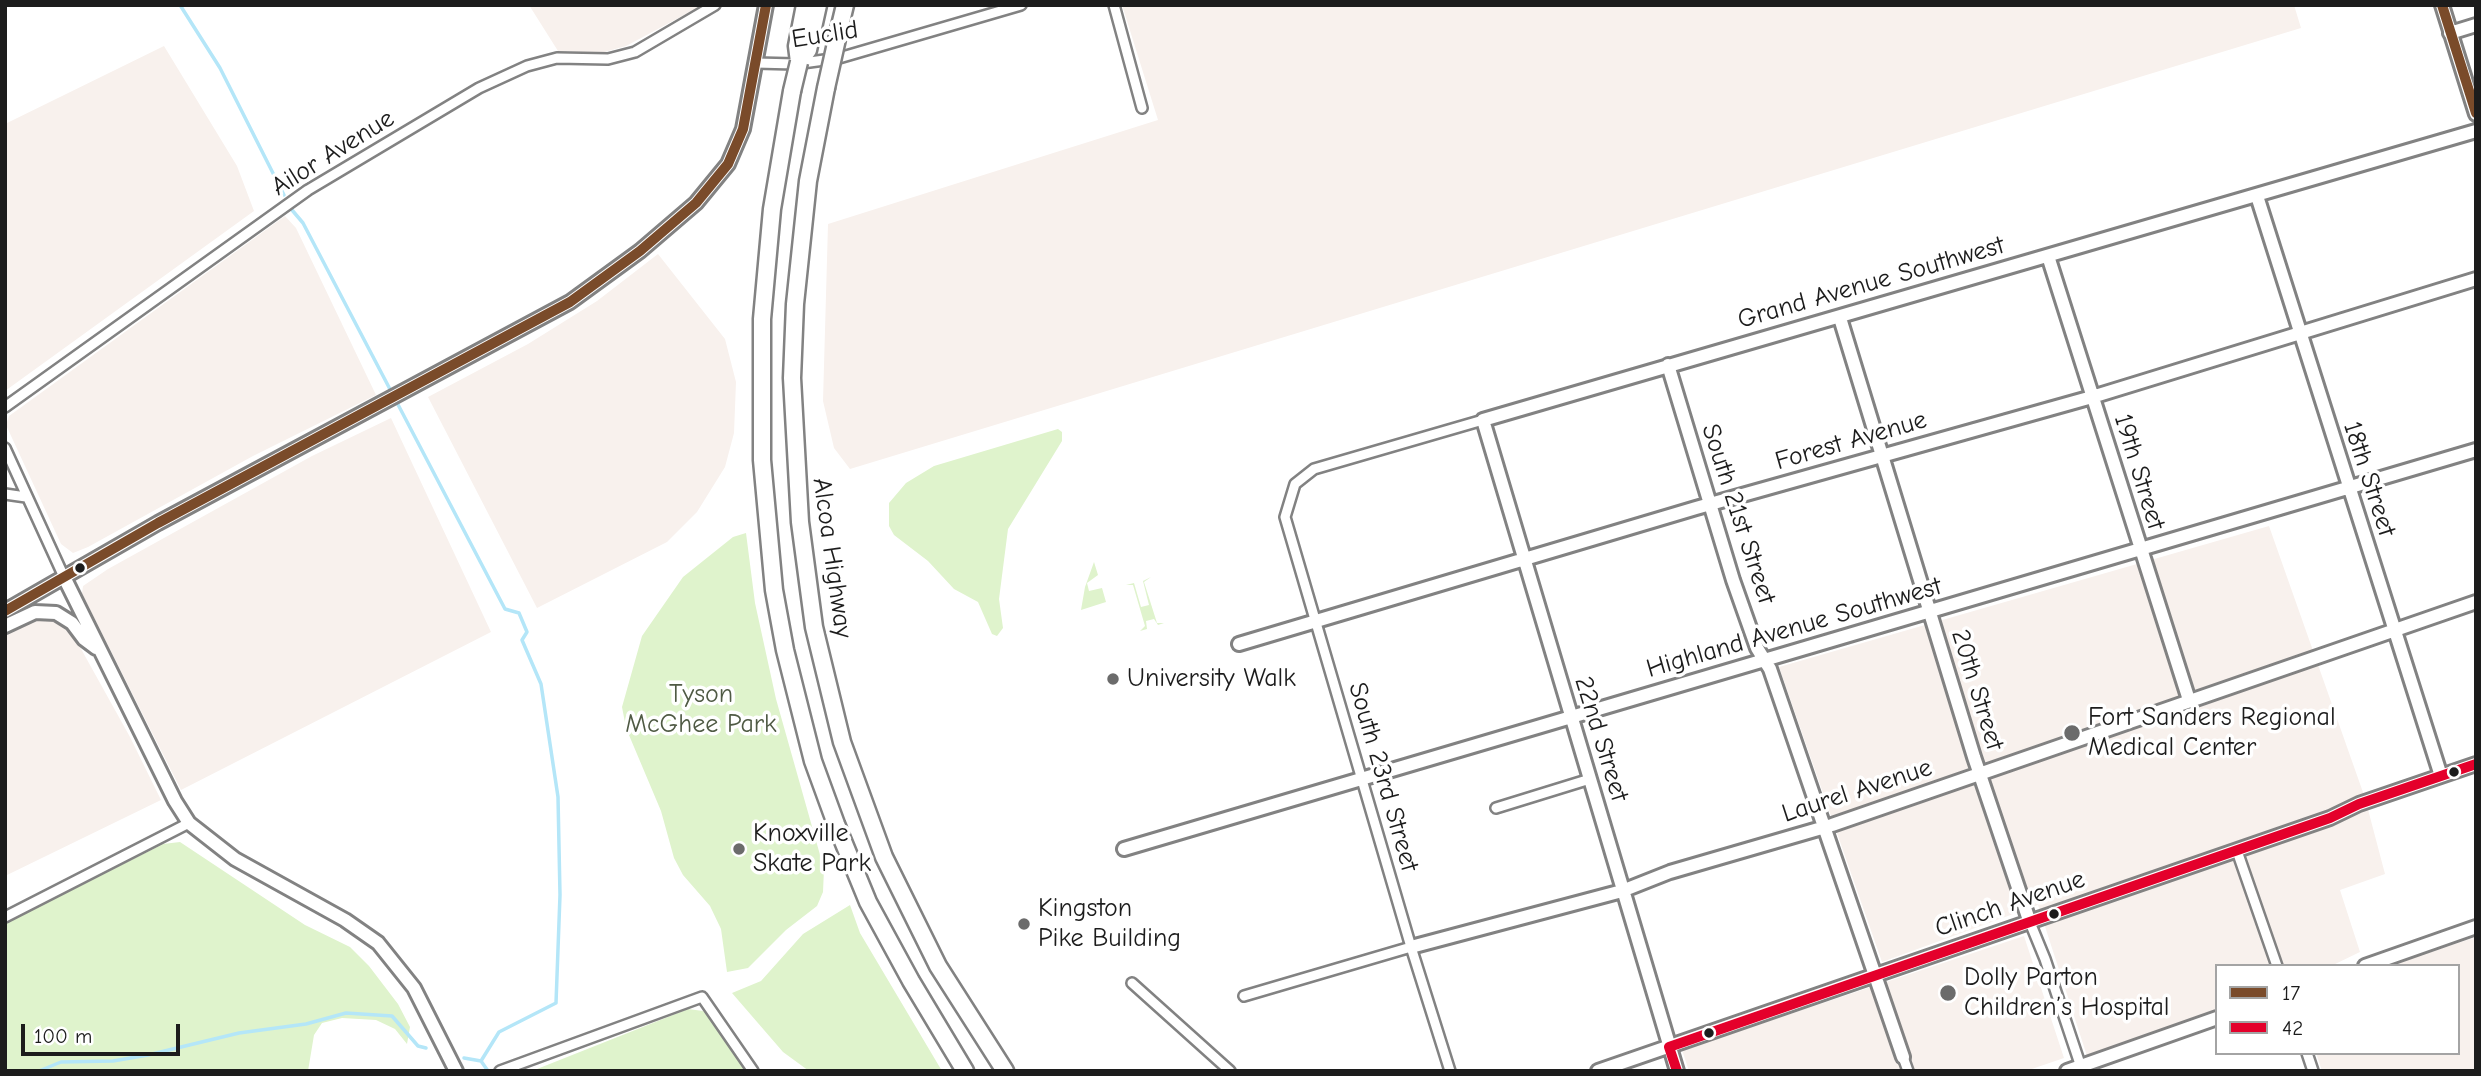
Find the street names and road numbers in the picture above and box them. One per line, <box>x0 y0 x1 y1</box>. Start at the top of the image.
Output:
street label: Euclid <box>790 14 860 56</box>
street label: Ailor Avenue <box>266 103 400 203</box>
street label: Grand Avenue Southwest <box>1734 230 2008 336</box>
street label: Forest Avenue <box>1772 404 1930 478</box>
street label: 19th Street <box>2107 410 2171 534</box>
street label: 18th Street <box>2336 418 2402 540</box>
street label: South 21st Street <box>1694 420 1782 608</box>
street label: Alcoa Highway <box>805 476 859 640</box>
street label: Highland Avenue Southwest <box>1643 571 1945 685</box>
street label: 20th Street <box>1944 626 2010 754</box>
street label: 22nd Street <box>1567 673 1635 805</box>
street label: South 23rd Street <box>1341 679 1425 875</box>
street label: Laurel Avenue <box>1778 752 1936 830</box>
street label: Clinch Avenue <box>1931 864 2089 944</box>

